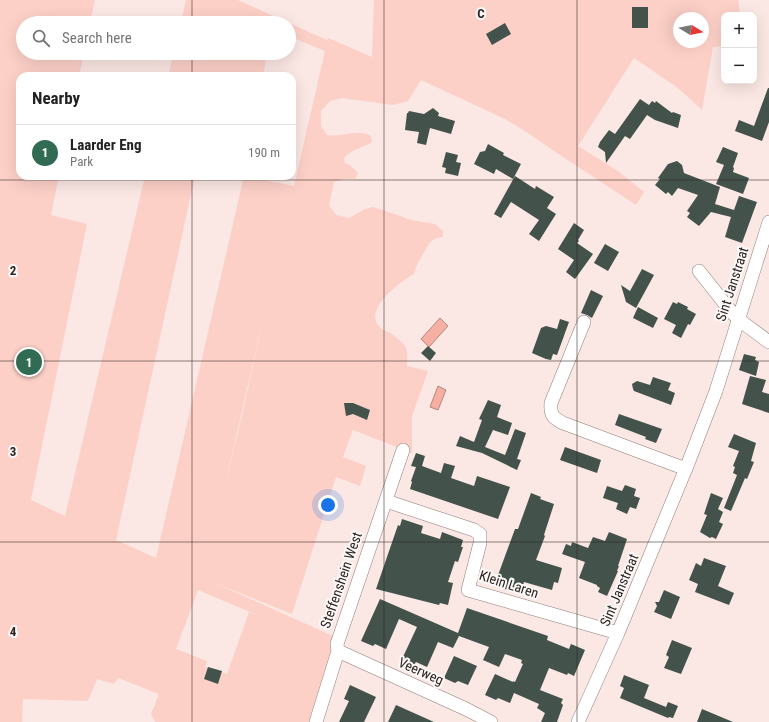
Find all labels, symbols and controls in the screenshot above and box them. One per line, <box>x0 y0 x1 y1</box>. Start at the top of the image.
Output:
text: C <box>477 6 485 21</box>
north arrow <box>673 12 709 48</box>
map controls <box>721 12 757 84</box>
button: + <box>721 12 757 48</box>
search box <box>16 16 296 60</box>
icon: search <box>30 27 52 49</box>
text: Search here <box>62 29 132 47</box>
button: − <box>721 48 757 84</box>
text: Nearby <box>32 88 80 108</box>
text: Laarder Eng <box>70 136 141 154</box>
text: 1 <box>42 145 48 160</box>
text: 190 m <box>248 145 280 160</box>
text: Park <box>70 154 93 169</box>
street label: Sint Janstraat <box>713 245 751 323</box>
text: 2 <box>10 263 17 278</box>
pin: 1 <box>16 347 42 377</box>
text: 3 <box>10 444 16 459</box>
your location <box>318 495 338 515</box>
street label: Steffenshein West <box>317 530 365 630</box>
street label: Sint Janstraat <box>597 551 641 629</box>
street label: Klein Laren <box>477 567 541 601</box>
text: 4 <box>10 624 17 639</box>
street label: Veerweg <box>396 654 446 688</box>

